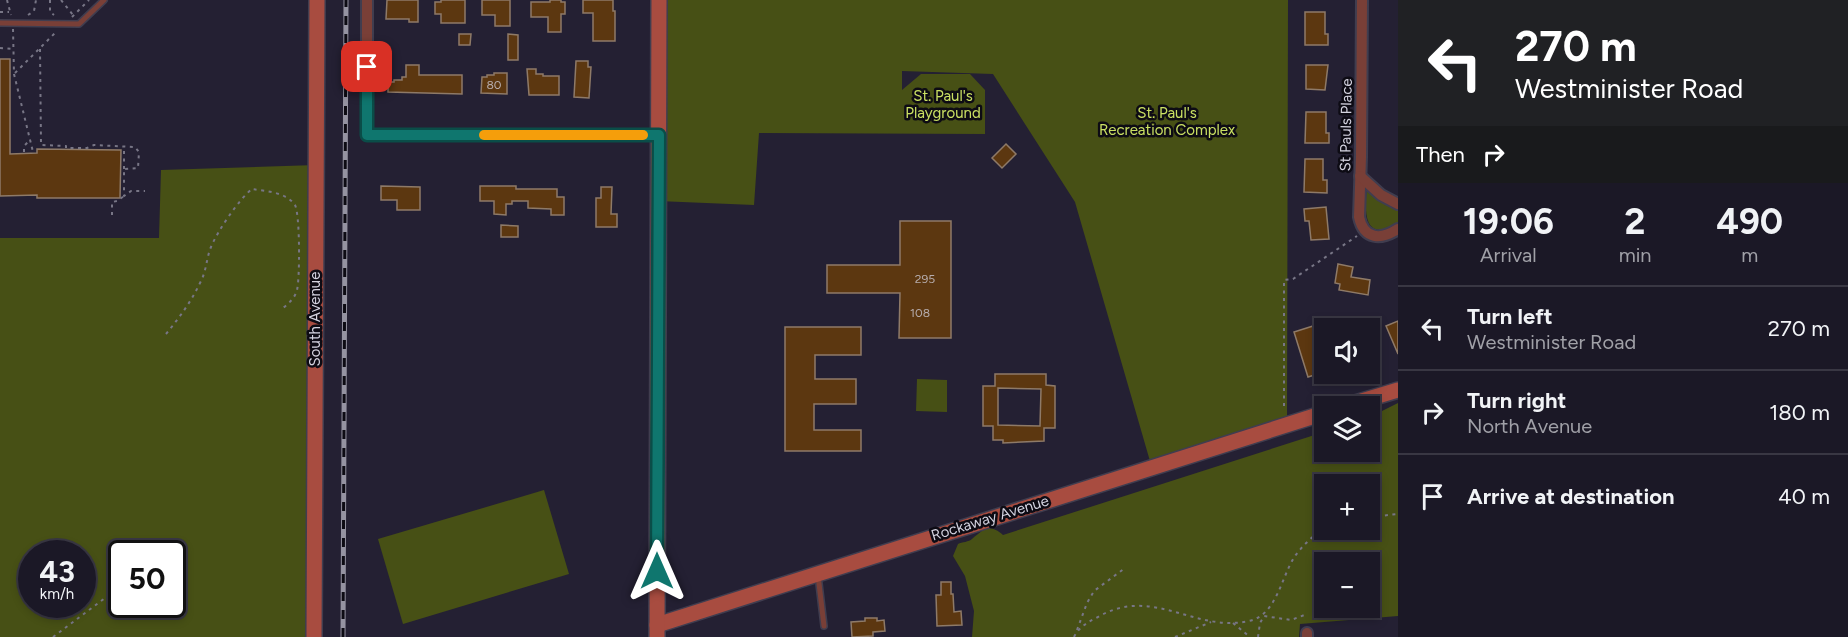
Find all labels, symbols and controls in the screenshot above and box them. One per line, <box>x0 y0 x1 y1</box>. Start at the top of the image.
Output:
text: 270 m <box>1515 21 1637 72</box>
icon: left <box>1416 24 1494 102</box>
pin <box>341 41 392 92</box>
icon: arrive <box>350 50 383 83</box>
text: Westminister Road <box>1515 72 1743 105</box>
house number: 80 <box>486 78 502 92</box>
street label: St Pauls Place <box>1336 78 1356 172</box>
park label: St. Paul's Playground <box>905 87 981 122</box>
park label: St. Paul's Recreation Complex <box>1099 104 1235 139</box>
icon: right <box>1477 138 1510 171</box>
text: Then <box>1416 141 1465 168</box>
text: 19:06 <box>1463 200 1554 243</box>
text: 2 <box>1625 200 1645 243</box>
text: 490 <box>1716 200 1783 243</box>
text: Arrival <box>1480 243 1537 267</box>
text: min <box>1619 243 1651 267</box>
text: m <box>1741 243 1758 267</box>
street label: South Avenue <box>306 272 324 366</box>
house number: 295 <box>915 272 935 286</box>
text: Turn left <box>1467 303 1553 330</box>
house number: 108 <box>910 306 930 320</box>
icon: left <box>1416 312 1449 345</box>
text: 270 m <box>1768 315 1830 342</box>
map controls <box>1314 318 1380 618</box>
button: sound <box>1314 318 1380 384</box>
text: Westminister Road <box>1467 330 1636 354</box>
text: Turn right <box>1467 387 1566 414</box>
button: layers <box>1314 396 1380 462</box>
icon: right <box>1416 396 1449 429</box>
text: 180 m <box>1769 399 1830 426</box>
text: North Avenue <box>1467 414 1592 438</box>
button: + <box>1314 474 1380 540</box>
icon: arrive <box>1416 480 1449 513</box>
text: Arrive at destination <box>1467 483 1675 510</box>
text: 40 m <box>1778 483 1830 510</box>
street label: Rockaway Avenue <box>929 492 1051 544</box>
position arrow <box>625 539 689 603</box>
speed limit sign: 50 <box>108 540 186 618</box>
button: − <box>1314 552 1380 618</box>
text: 43 <box>39 553 75 590</box>
text: km/h <box>40 585 74 603</box>

